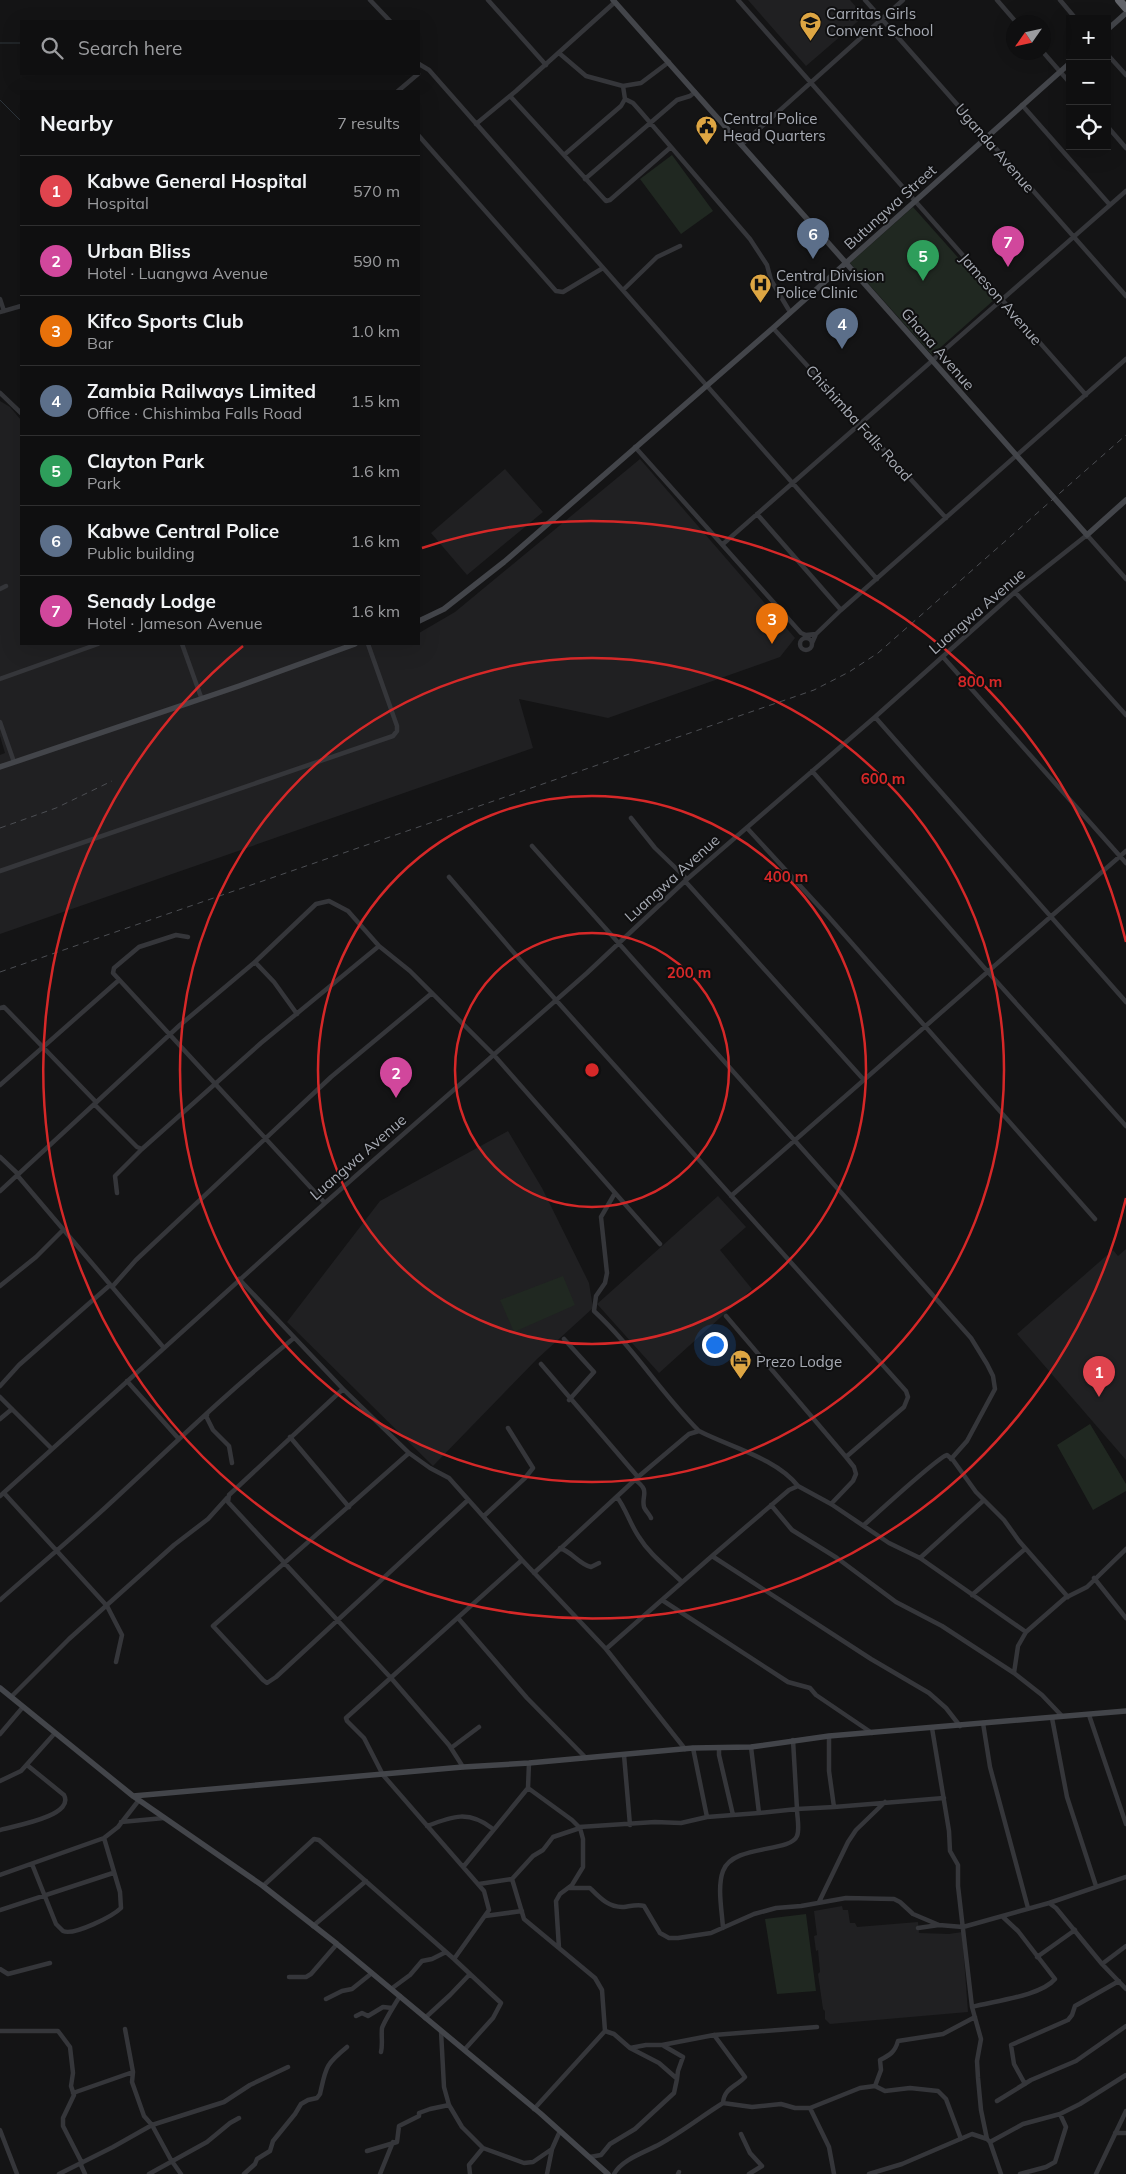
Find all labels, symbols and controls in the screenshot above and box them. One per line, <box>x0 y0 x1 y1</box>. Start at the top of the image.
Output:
place label: Carritas Girls Convent School <box>826 4 933 40</box>
school or university icon: Carritas Girls Convent School <box>798 10 822 41</box>
north arrow <box>1006 15 1051 60</box>
map controls <box>1066 15 1111 150</box>
button: + <box>1066 15 1111 60</box>
search box <box>20 20 420 75</box>
icon: search <box>38 34 66 62</box>
text: Search here <box>78 36 182 60</box>
button: − <box>1066 60 1111 105</box>
street label: Uganda Avenue <box>951 100 1039 196</box>
button: locate <box>1066 105 1111 150</box>
place label: Central Police Head Quarters <box>723 109 826 145</box>
text: Nearby <box>40 110 113 136</box>
text: 7 results <box>337 113 400 133</box>
public building icon: Central Police Head Quarters <box>695 115 719 146</box>
street label: Butungwa Street <box>840 160 940 254</box>
text: Kabwe General Hospital <box>87 169 307 193</box>
text: 1 <box>51 181 61 201</box>
text: 570 m <box>353 181 400 201</box>
text: Hospital <box>87 193 149 213</box>
pin: 6 <box>797 218 829 259</box>
pin: 7 <box>992 226 1024 267</box>
text: Urban Bliss <box>87 239 191 263</box>
pin: 5 <box>907 240 939 281</box>
street label: Jameson Avenue <box>956 249 1046 349</box>
text: 2 <box>51 251 61 271</box>
text: 590 m <box>353 251 400 271</box>
text: Hotel · Luangwa Avenue <box>87 263 268 283</box>
place label: Central Division Police Clinic <box>776 266 884 302</box>
hospital icon: Central Division Police Clinic <box>748 272 772 303</box>
street label: Ghana Avenue <box>897 304 979 394</box>
pin: 4 <box>826 308 858 349</box>
text: Kifco Sports Club <box>87 309 244 333</box>
text: 3 <box>51 321 61 341</box>
text: 1.0 km <box>351 321 400 341</box>
text: Bar <box>87 333 113 353</box>
street label: Chishimba Falls Road <box>802 361 916 485</box>
text: Zambia Railways Limited <box>87 379 316 403</box>
text: 4 <box>51 391 61 411</box>
text: 1.5 km <box>351 391 400 411</box>
text: Office · Chishimba Falls Road <box>87 403 302 423</box>
text: Clayton Park <box>87 449 204 473</box>
text: 5 <box>51 461 61 481</box>
text: 1.6 km <box>351 461 400 481</box>
text: Park <box>87 473 121 493</box>
text: Kabwe Central Police <box>87 519 279 543</box>
text: 6 <box>51 531 61 551</box>
text: 1.6 km <box>351 531 400 551</box>
text: Public building <box>87 543 195 563</box>
street label: Luangwa Avenue <box>925 564 1029 658</box>
text: Senady Lodge <box>87 589 216 613</box>
text: 7 <box>51 601 61 621</box>
text: 1.6 km <box>351 601 400 621</box>
pin: 3 <box>756 603 788 644</box>
text: Hotel · Jameson Avenue <box>87 613 262 633</box>
text: 800 m <box>958 672 1002 691</box>
text: 600 m <box>861 769 905 788</box>
street label: Luangwa Avenue <box>620 830 724 926</box>
text: 400 m <box>764 867 808 886</box>
text: 200 m <box>667 963 711 982</box>
pin: 2 <box>380 1057 412 1098</box>
centre of rings <box>583 1061 601 1079</box>
street label: Luangwa Avenue <box>306 1110 410 1204</box>
your location <box>702 1332 728 1358</box>
hotel icon: Prezo Lodge <box>728 1349 752 1380</box>
place label: Prezo Lodge <box>756 1352 842 1371</box>
pin: 1 <box>1083 1356 1115 1397</box>

